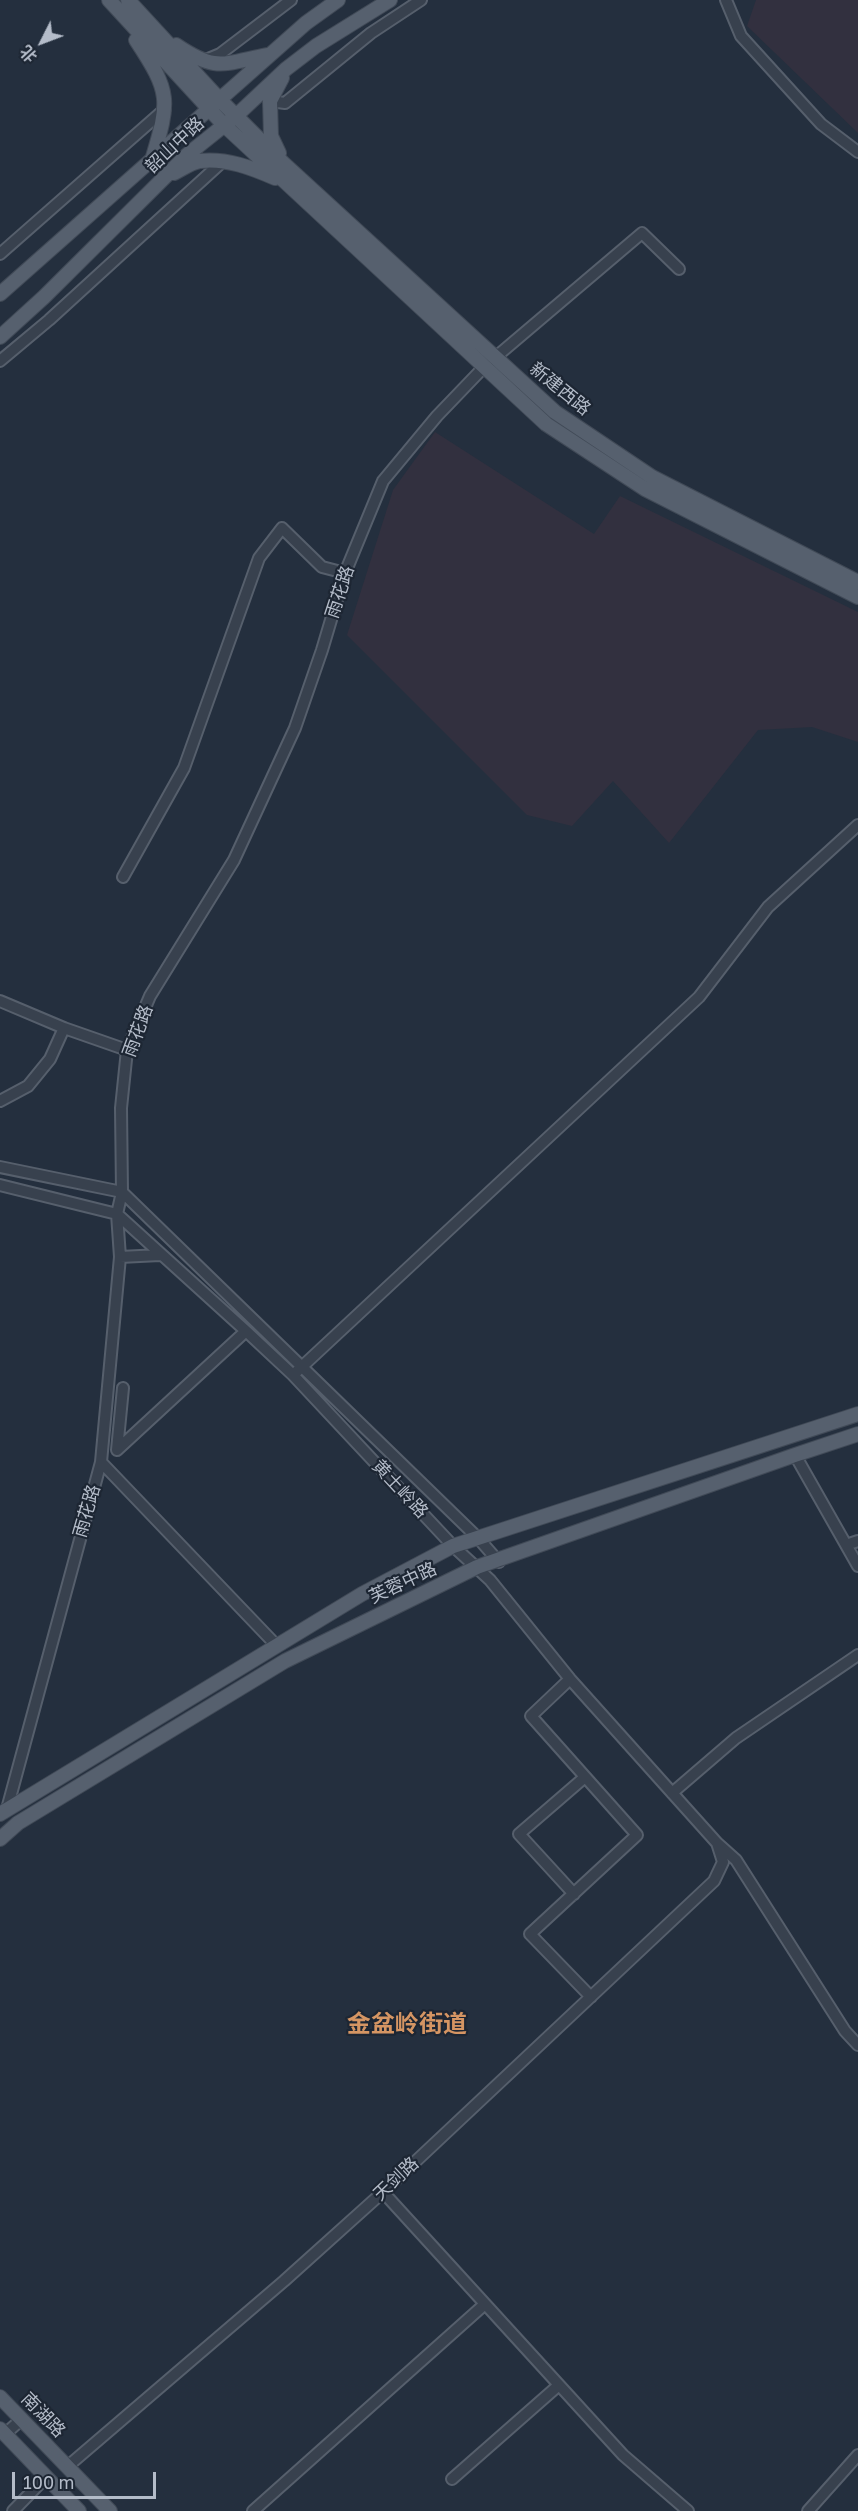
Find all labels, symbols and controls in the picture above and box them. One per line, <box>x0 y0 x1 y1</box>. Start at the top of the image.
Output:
north arrow <box>12 12 72 72</box>
text: 北 <box>16 41 41 67</box>
street label: 韶山中路 <box>141 113 209 177</box>
street label: 新建西路 <box>525 358 595 420</box>
street label: 雨花路 <box>321 563 359 621</box>
street label: 雨花路 <box>119 1002 157 1060</box>
street label: 黄土岭路 <box>368 1455 432 1523</box>
street label: 雨花路 <box>69 1482 105 1540</box>
street label: 芙蓉中路 <box>366 1558 440 1608</box>
district label: 金盆岭街道 <box>347 2010 467 2038</box>
street label: 天剑路 <box>369 2153 423 2205</box>
street label: 南湖路 <box>16 2388 70 2442</box>
scale bar <box>15 2460 159 2498</box>
text: 100 m <box>23 2471 74 2493</box>

